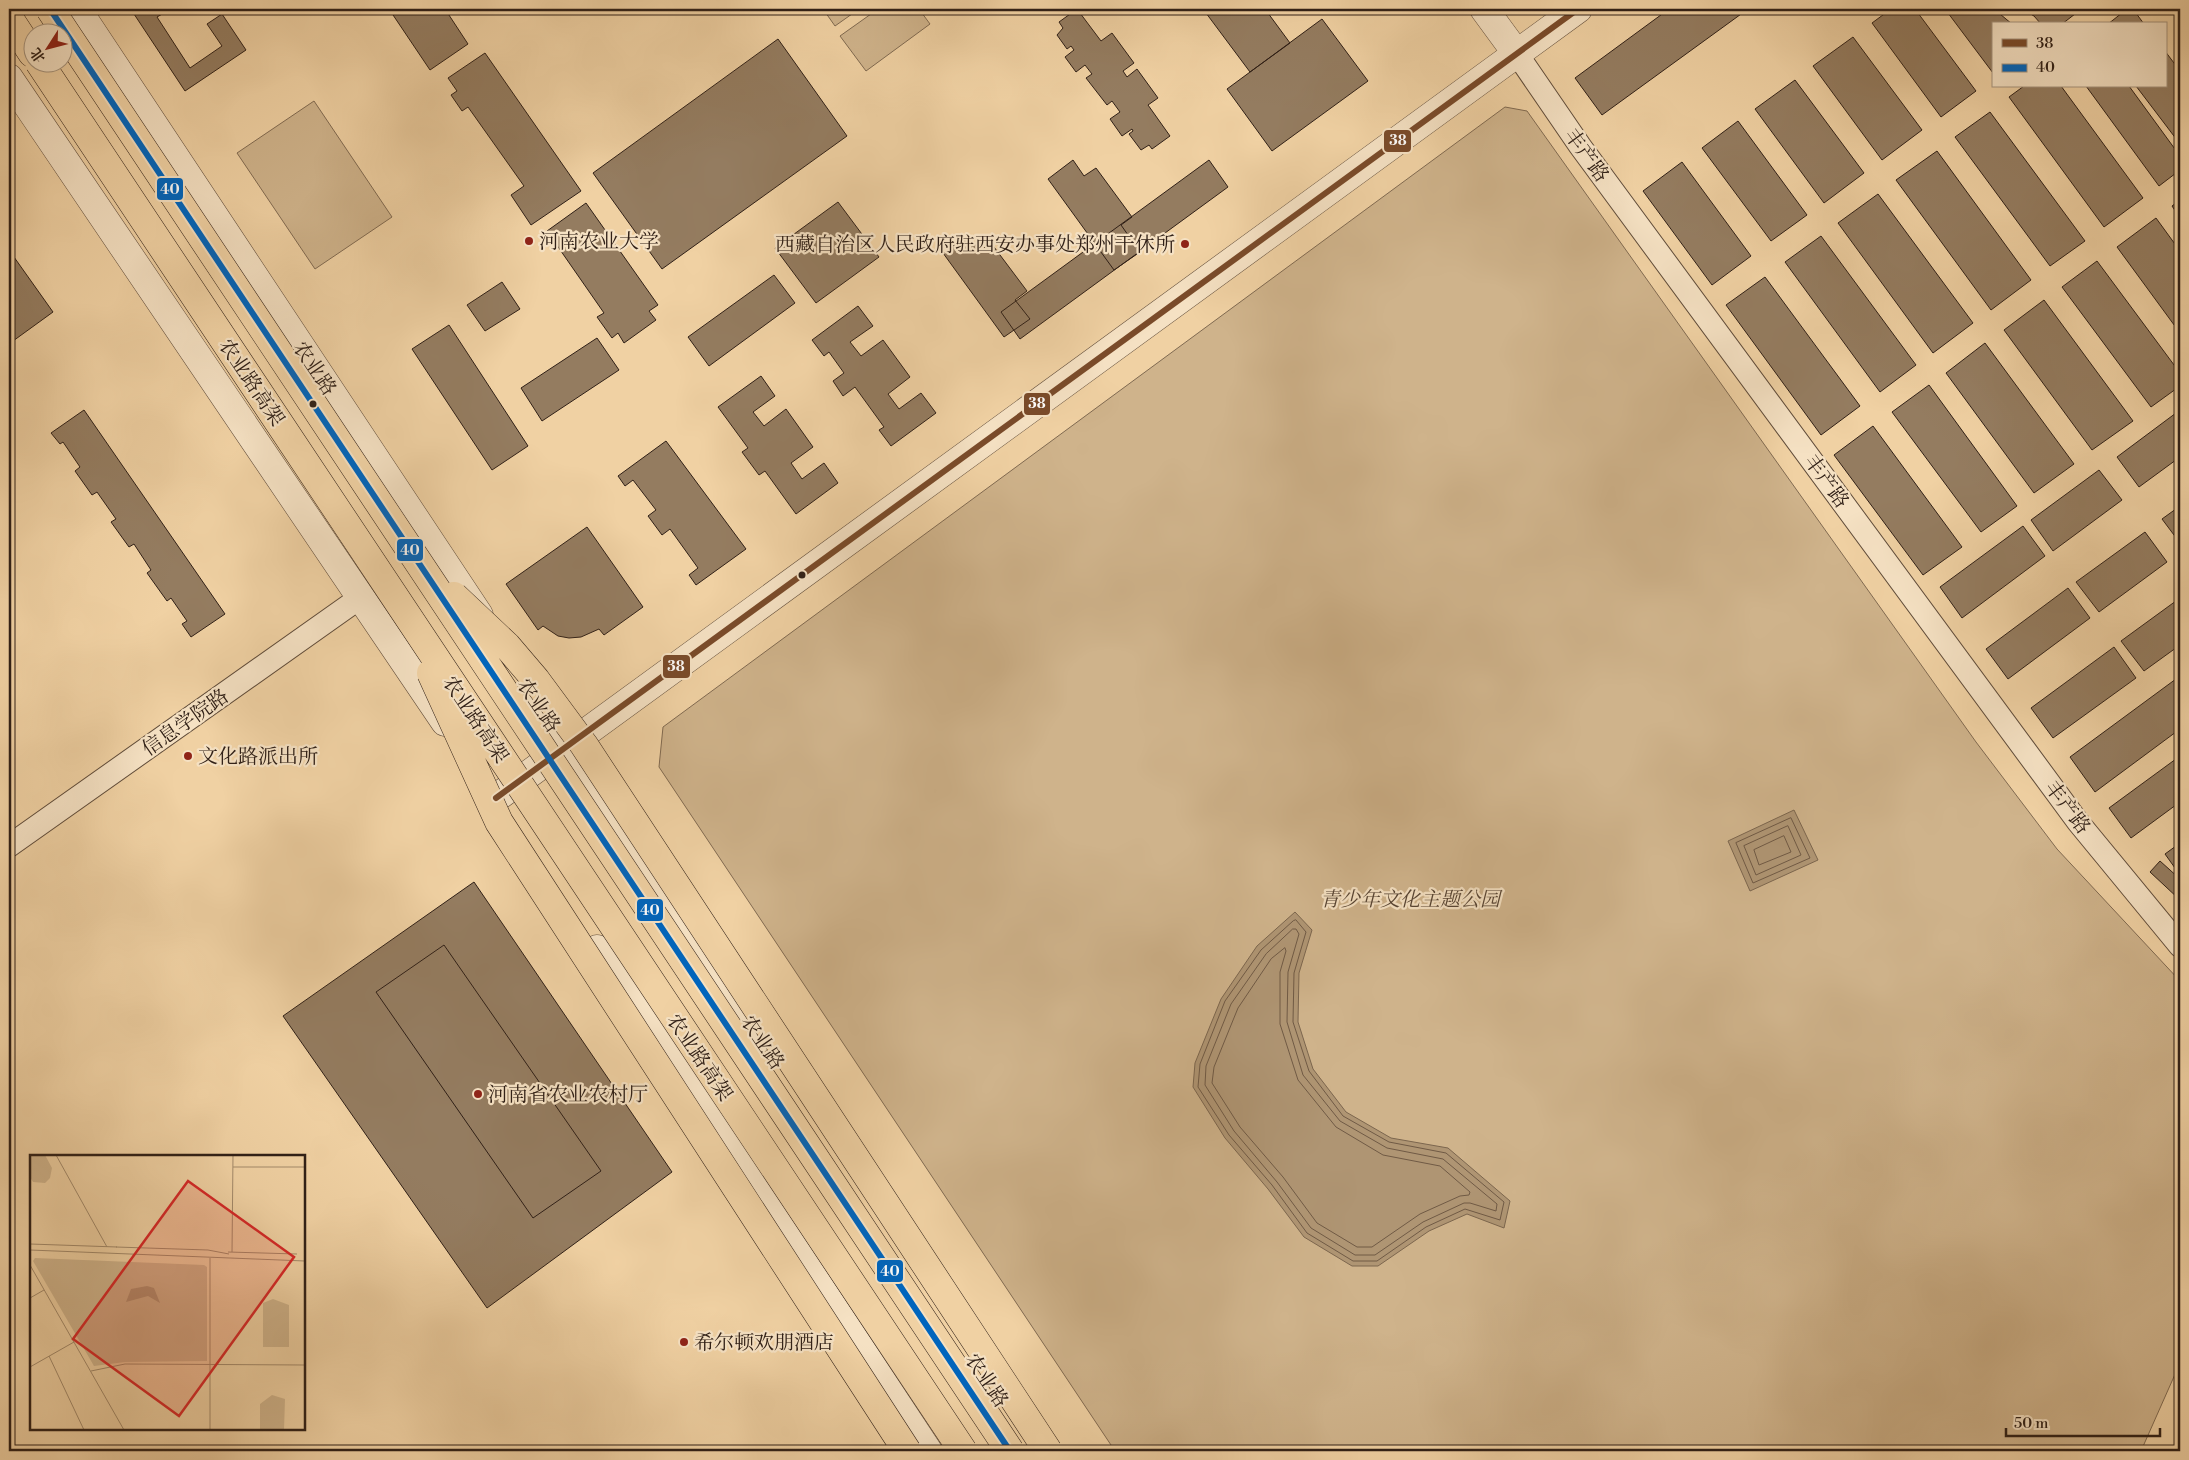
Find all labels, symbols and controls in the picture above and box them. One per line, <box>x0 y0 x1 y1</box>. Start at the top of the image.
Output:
north arrow <box>22 22 72 72</box>
legend <box>1992 22 2166 88</box>
text: 38 <box>2036 34 2053 53</box>
text: 北 <box>27 44 50 66</box>
text: 40 <box>2036 58 2055 77</box>
street label: 丰产路 <box>1558 124 1614 187</box>
line badge: 38 <box>1383 129 1412 153</box>
text: 38 <box>1389 132 1407 150</box>
line badge: 40 <box>156 177 184 201</box>
text: 40 <box>160 181 180 199</box>
place label: 河南农业大学 <box>539 230 659 255</box>
place label: 西藏自治区人民政府驻西安办事处郑州干休所 <box>775 233 1175 258</box>
marker: 河南农业大学 <box>523 235 535 247</box>
marker: 西藏自治区人民政府驻西安办事处郑州干休所 <box>1179 238 1191 250</box>
street label: 农业路高架 <box>212 334 289 431</box>
street label: 农业路 <box>287 337 341 401</box>
line badge: 38 <box>1023 392 1051 416</box>
text: 38 <box>1028 395 1046 413</box>
unlabelled marker <box>308 399 318 409</box>
street label: 丰产路 <box>1798 450 1854 513</box>
line badge: 40 <box>396 538 424 562</box>
text: 40 <box>400 542 420 560</box>
unlabelled marker <box>797 570 807 580</box>
line badge: 38 <box>662 654 691 679</box>
text: 38 <box>667 658 685 676</box>
street label: 农业路高架 <box>436 671 513 768</box>
street label: 农业路 <box>511 674 565 738</box>
street label: 信息学院路 <box>138 684 234 762</box>
place label: 文化路派出所 <box>198 745 318 770</box>
marker: 文化路派出所 <box>182 750 194 762</box>
street label: 丰产路 <box>2039 776 2095 839</box>
park label: 青少年文化主题公园 <box>1320 888 1503 913</box>
line badge: 40 <box>636 898 664 922</box>
text: 40 <box>640 902 660 920</box>
street label: 农业路高架 <box>660 1009 737 1106</box>
street label: 农业路 <box>735 1011 789 1075</box>
place label: 河南省农业农村厅 <box>488 1083 648 1108</box>
marker: 河南省农业农村厅 <box>472 1088 484 1100</box>
inset map <box>30 1155 305 1430</box>
line badge: 40 <box>876 1259 904 1283</box>
text: 40 <box>880 1263 900 1281</box>
place label: 希尔顿欢朋酒店 <box>694 1331 834 1356</box>
marker: 希尔顿欢朋酒店 <box>678 1336 690 1348</box>
street label: 农业路 <box>959 1349 1013 1413</box>
scale bar <box>2006 1405 2160 1437</box>
text: 50 m <box>2014 1414 2048 1433</box>

